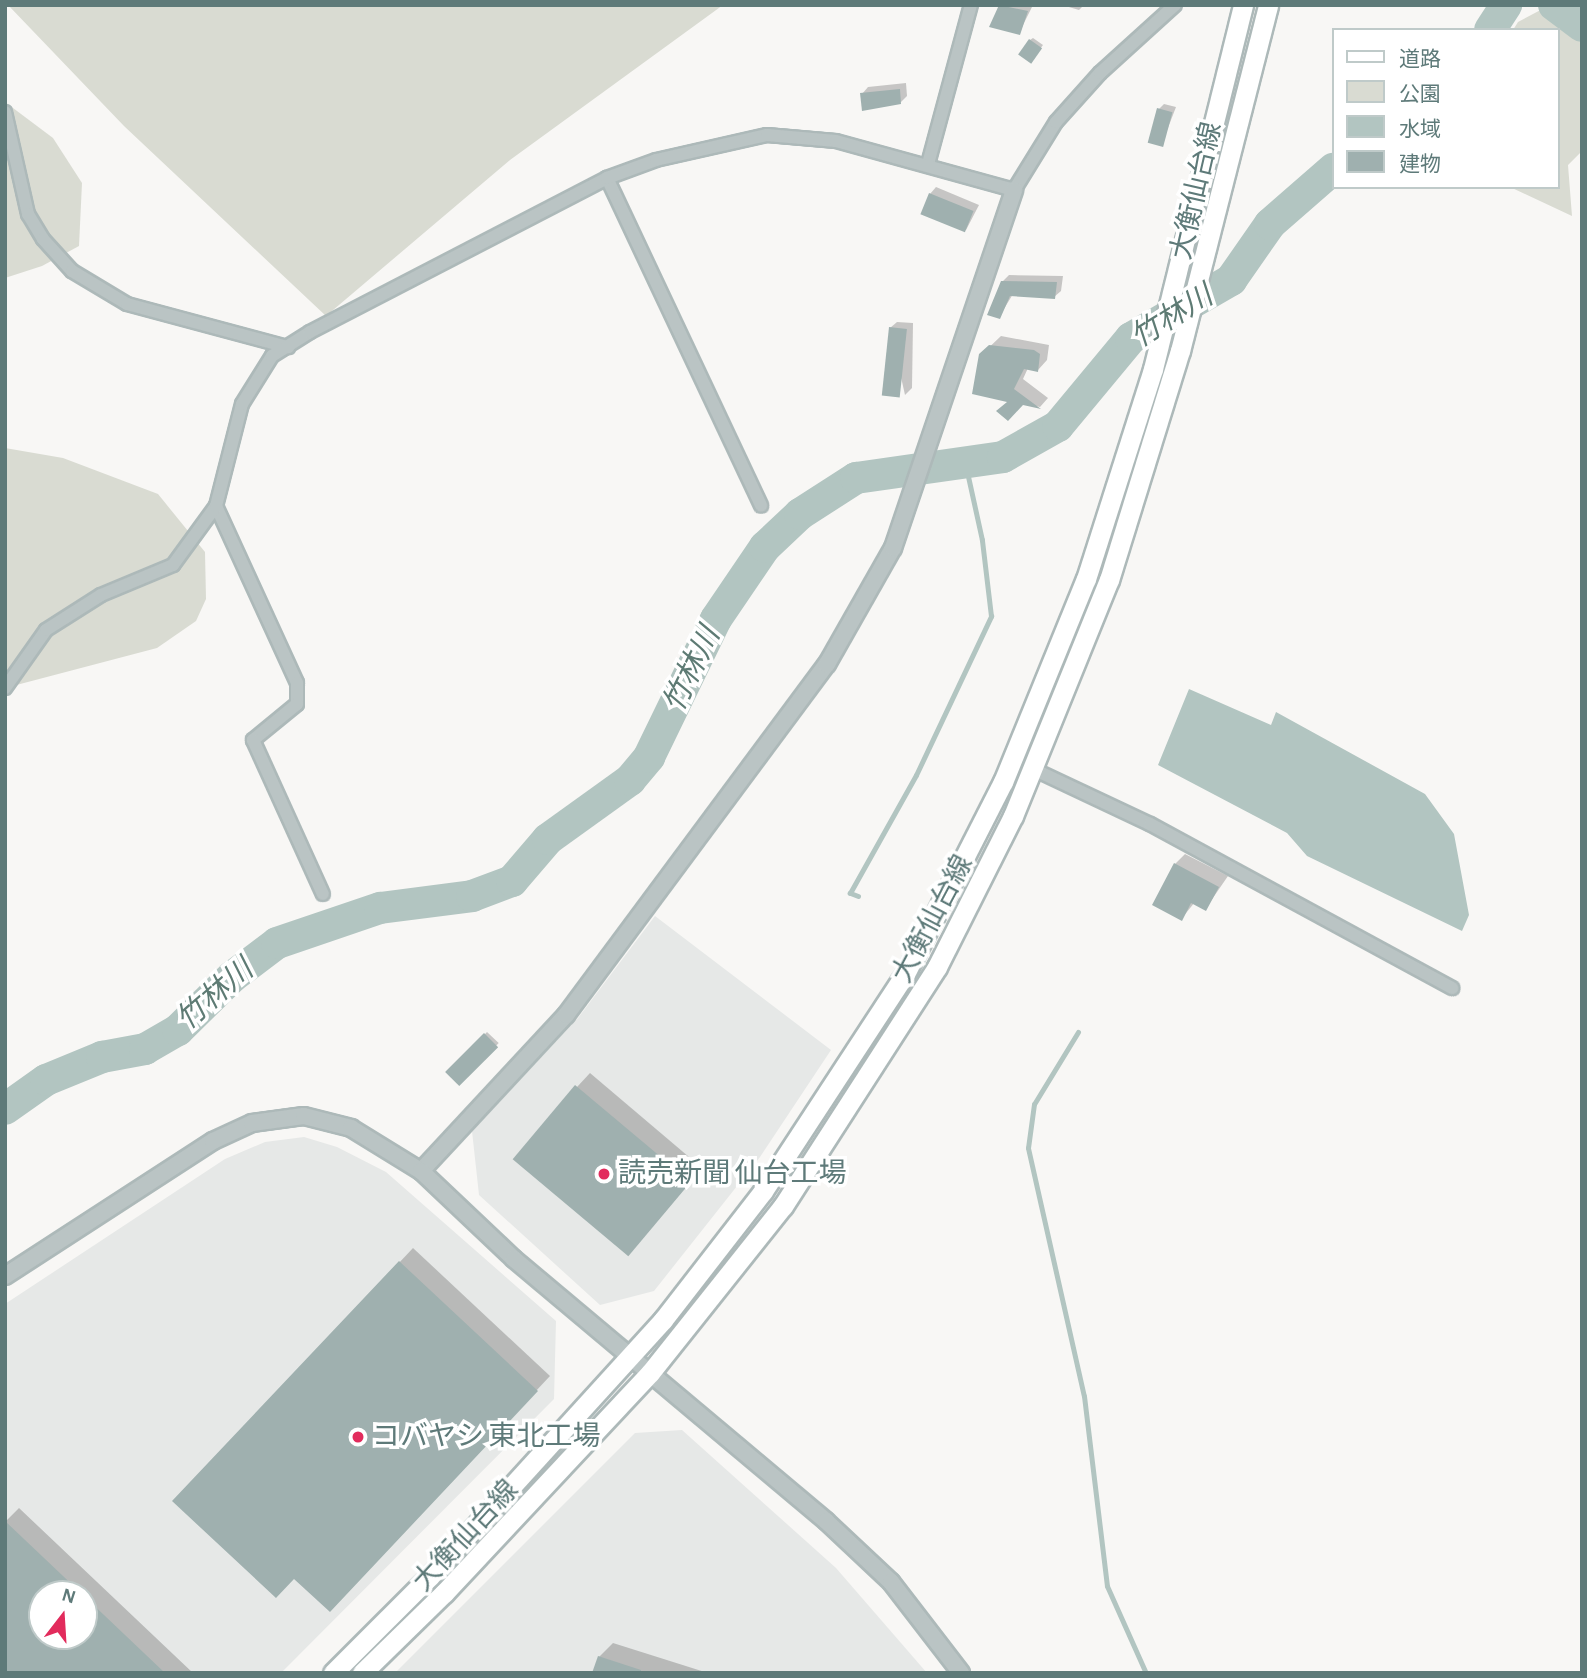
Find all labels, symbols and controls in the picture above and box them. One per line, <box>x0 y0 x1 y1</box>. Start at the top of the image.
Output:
legend <box>1332 28 1559 189</box>
text: 道路 <box>1399 49 1441 70</box>
text: 公園 <box>1399 84 1441 105</box>
street label: 大衡仙台線 <box>1165 119 1229 263</box>
text: 水域 <box>1399 119 1441 140</box>
text: 建物 <box>1399 154 1441 175</box>
water label: 竹林川 <box>1124 278 1220 356</box>
water label: 竹林川 <box>656 622 728 718</box>
street label: 大衡仙台線 <box>885 849 981 989</box>
water label: 竹林川 <box>169 952 261 1038</box>
place label: 読売新聞 仙台工場 <box>618 1157 847 1191</box>
marker: 読売新聞 仙台工場 <box>596 1166 612 1182</box>
place label: コバヤシ 東北工場 <box>372 1420 601 1454</box>
marker: コバヤシ 東北工場 <box>350 1429 366 1445</box>
street label: 大衡仙台線 <box>406 1473 526 1599</box>
north arrow <box>28 1580 98 1650</box>
text: N <box>60 1585 78 1607</box>

